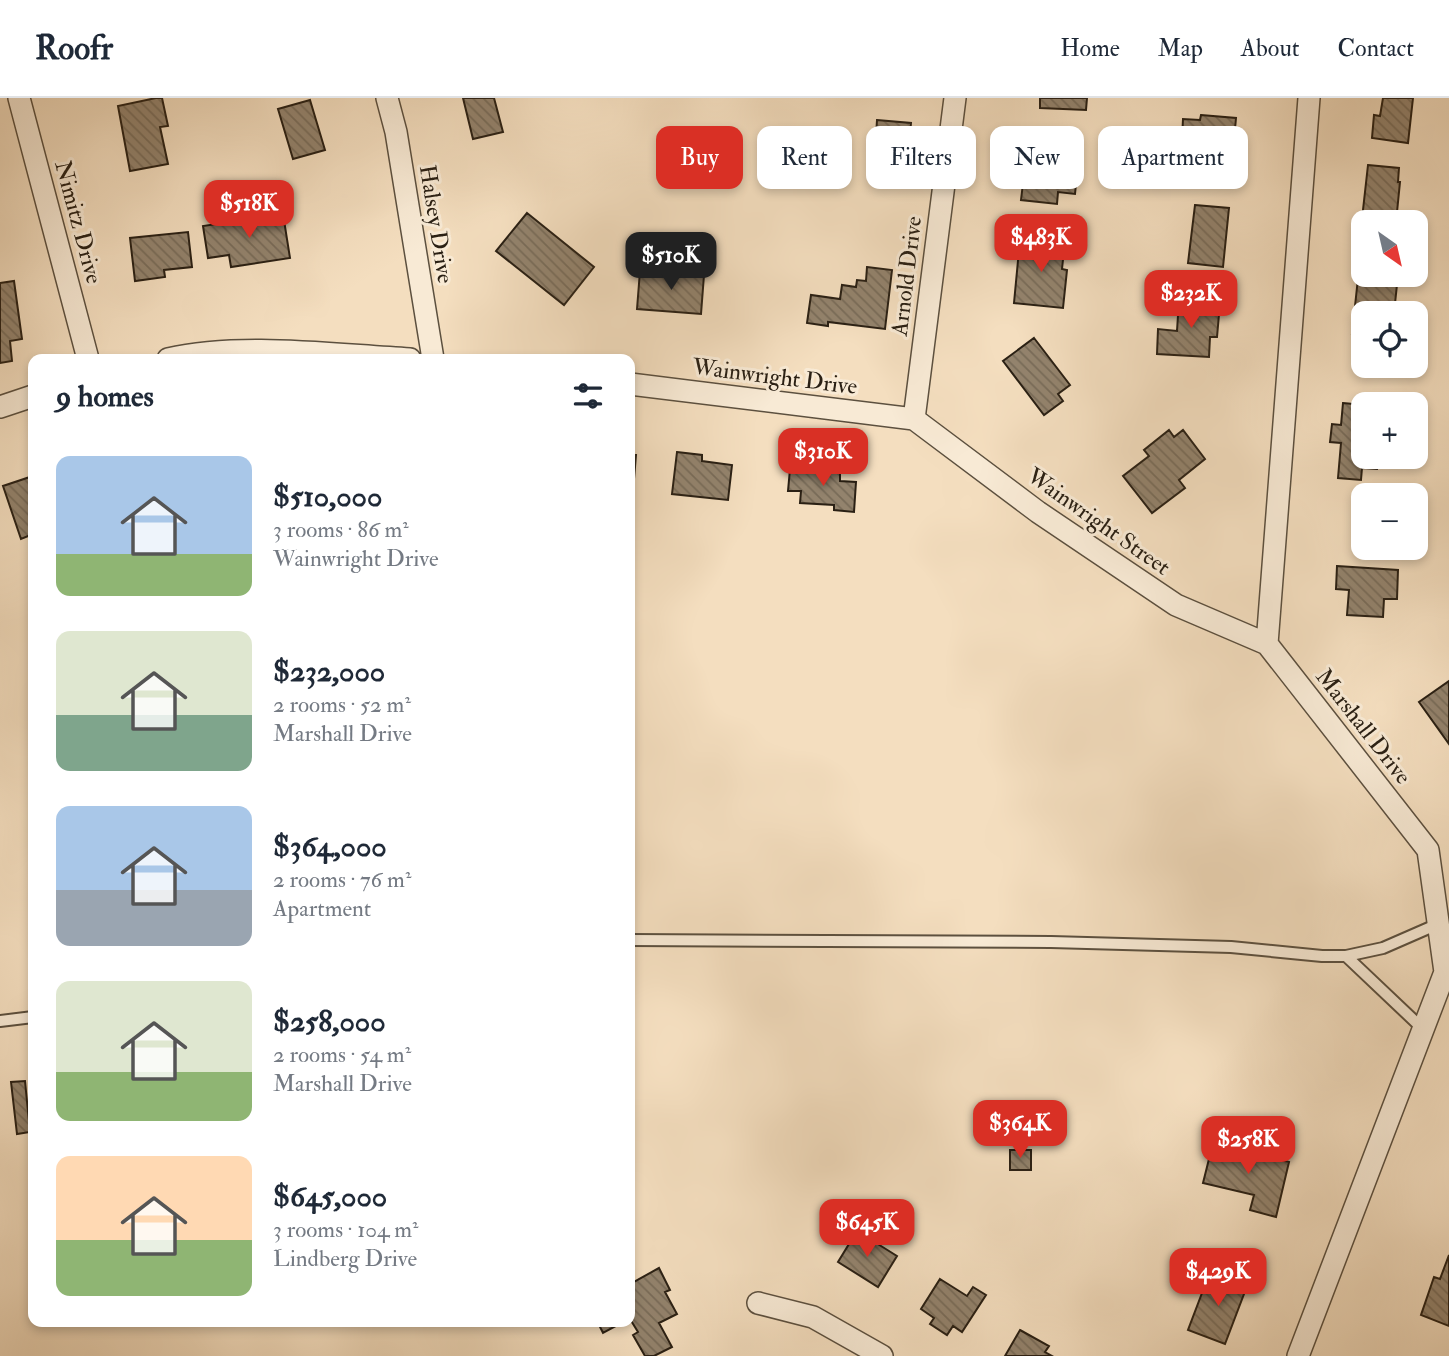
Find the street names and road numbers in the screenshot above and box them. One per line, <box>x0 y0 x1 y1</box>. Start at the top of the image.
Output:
street label: Nimitz Drive <box>48 157 109 287</box>
street label: Halsey Drive <box>413 163 460 286</box>
street label: Arnold Drive <box>885 214 928 339</box>
street label: Wainwright Drive <box>690 352 859 401</box>
street label: Wainwright Street <box>1021 461 1176 582</box>
street label: Marshall Drive <box>1309 663 1418 790</box>

